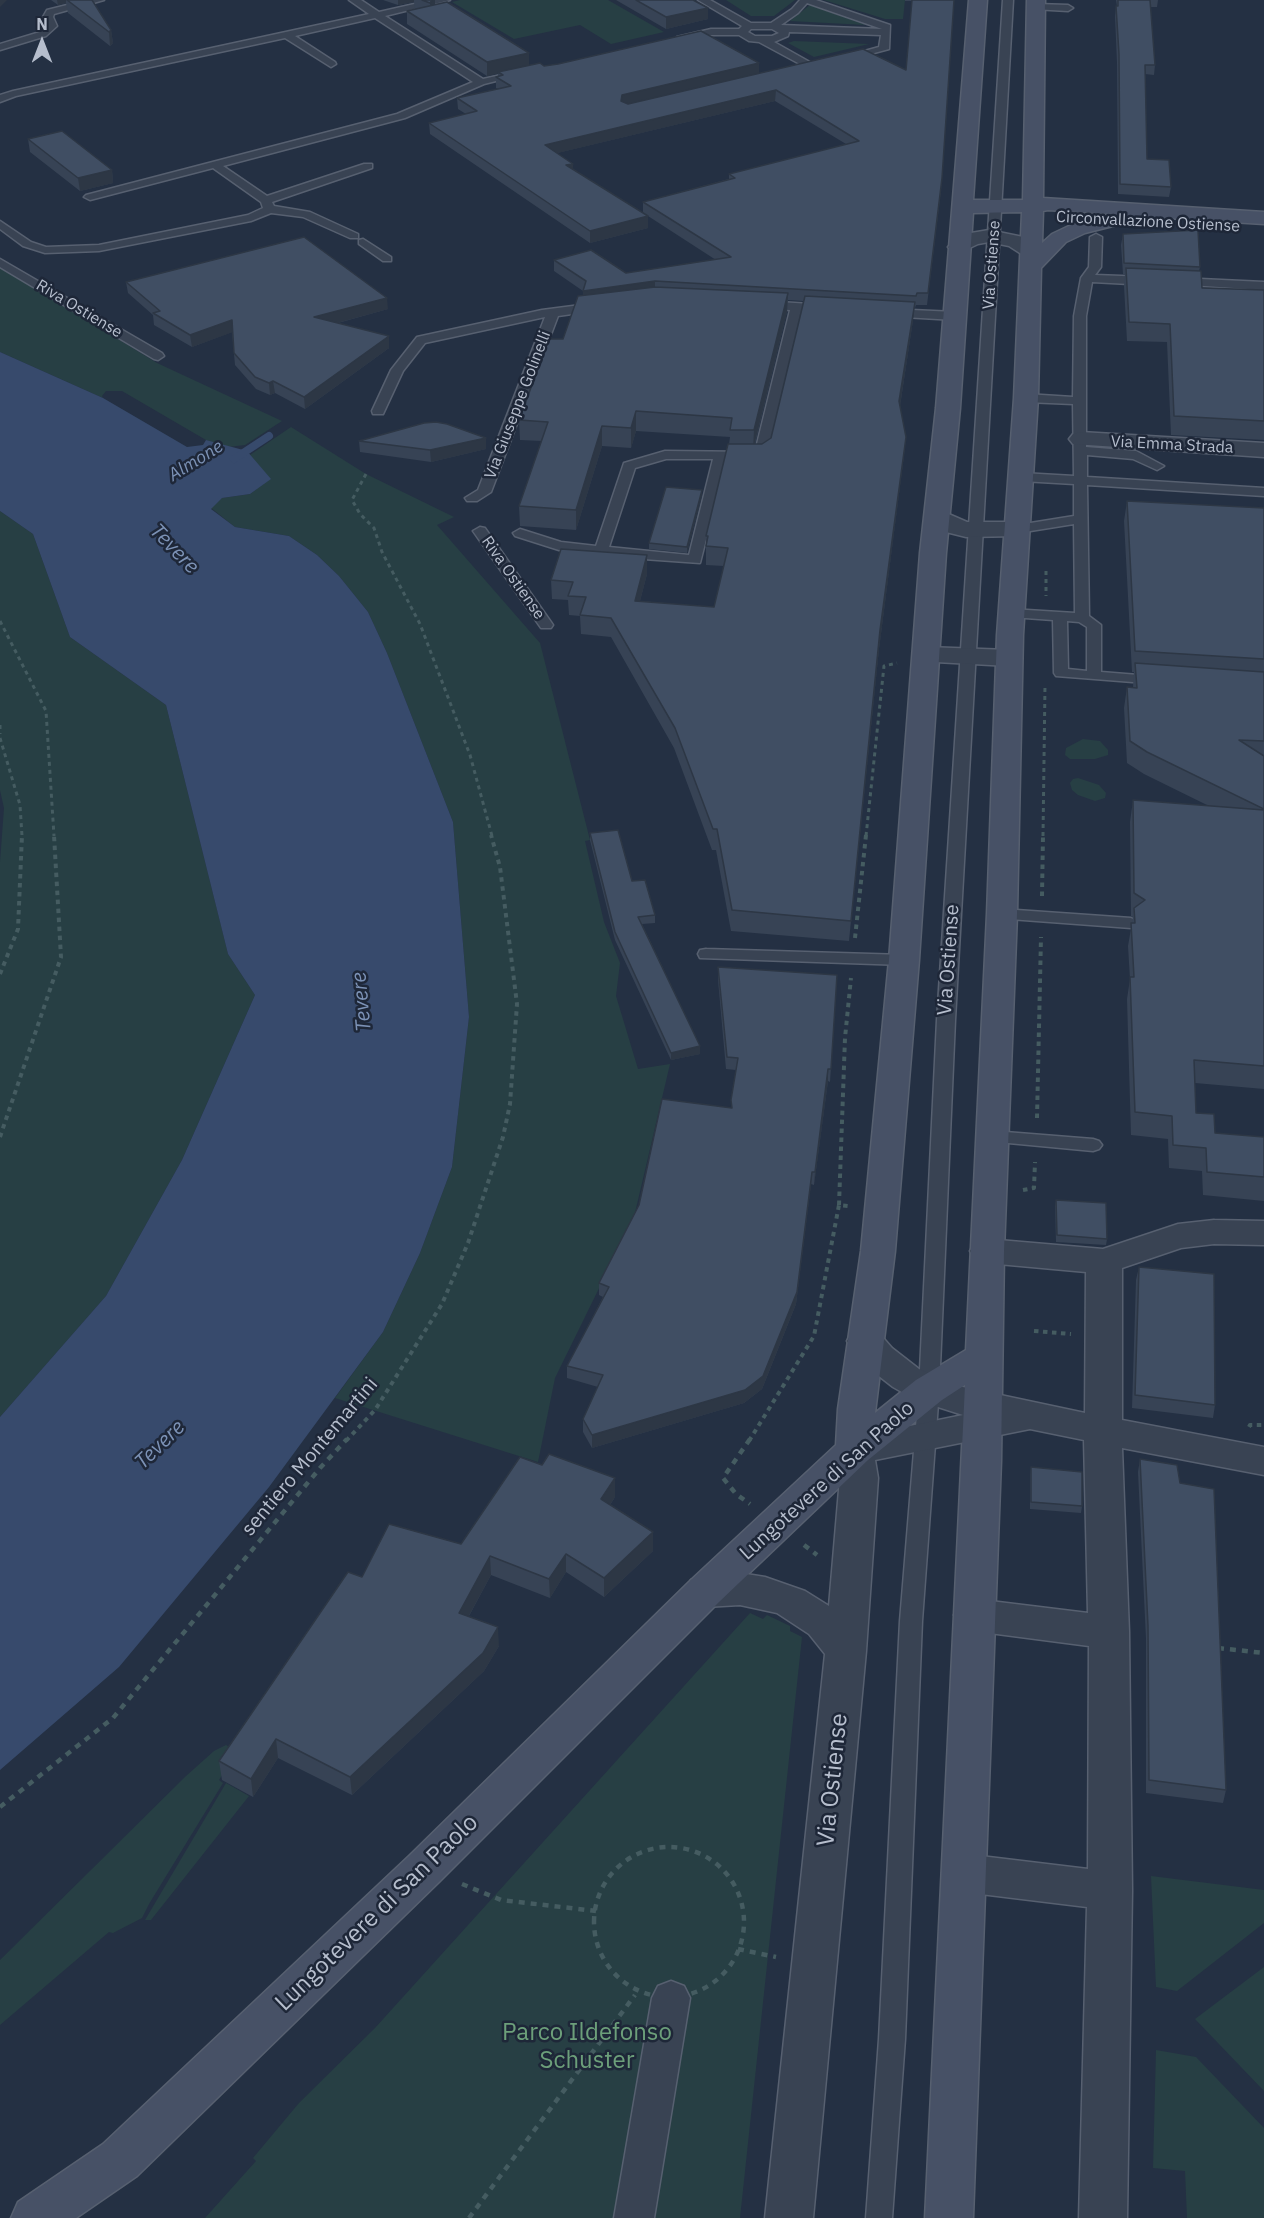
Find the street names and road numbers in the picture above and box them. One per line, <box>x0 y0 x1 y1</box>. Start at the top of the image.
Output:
street label: Circonvallazione Ostiense <box>1056 208 1240 236</box>
street label: Via Ostiense <box>979 220 1005 310</box>
street label: Riva Ostiense <box>32 276 126 342</box>
street label: Via Giuseppe Golinelli <box>481 328 555 482</box>
street label: Via Emma Strada <box>1110 432 1234 458</box>
street label: Riva Ostiense <box>477 533 549 623</box>
street label: Via Ostiense <box>933 904 965 1016</box>
street label: sentiero Montemartini <box>237 1373 383 1541</box>
street label: Lungotevere di San Paolo <box>735 1397 919 1565</box>
street label: Via Ostiense <box>812 1712 854 1848</box>
street label: Lungotevere di San Paolo <box>270 1809 484 2017</box>

